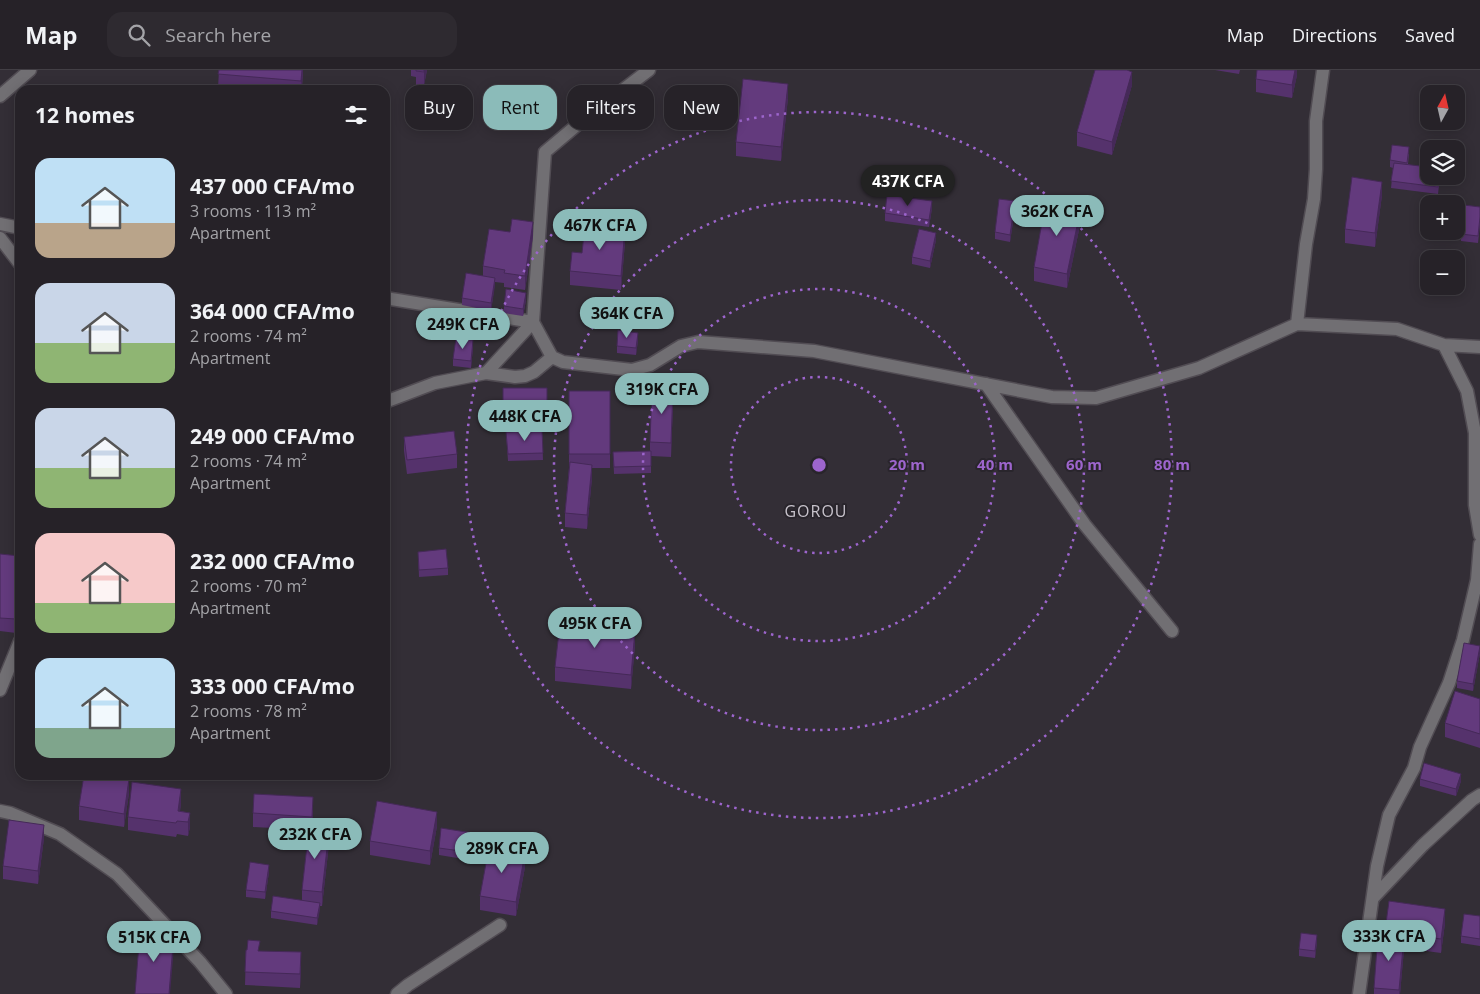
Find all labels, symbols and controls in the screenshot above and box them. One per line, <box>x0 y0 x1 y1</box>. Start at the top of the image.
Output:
search box <box>107 12 457 57</box>
text: Map <box>25 18 77 51</box>
icon: search <box>125 21 153 49</box>
text: Search here <box>165 22 271 48</box>
text: Map <box>1227 23 1264 47</box>
text: Directions <box>1292 23 1377 47</box>
text: Saved <box>1405 23 1455 47</box>
chip: Buy <box>405 85 473 130</box>
chip: Rent <box>483 85 557 130</box>
chip: Filters <box>567 85 654 130</box>
chip: New <box>664 85 738 130</box>
north arrow <box>1420 85 1465 130</box>
map controls <box>1420 85 1465 295</box>
text: 12 homes <box>35 101 135 129</box>
icon: filters <box>342 101 370 129</box>
button: layers <box>1420 140 1465 185</box>
pin: 437K CFA <box>856 164 960 207</box>
text: 437K CFA <box>872 170 944 192</box>
text: 437 000 CFA/mo <box>190 172 355 200</box>
icon: home <box>75 178 135 238</box>
pin: 362K CFA <box>1005 194 1109 237</box>
button: + <box>1420 195 1465 240</box>
text: 3 rooms · 113 m² <box>190 200 316 222</box>
text: 362K CFA <box>1021 200 1093 222</box>
pin: 467K CFA <box>548 208 652 251</box>
text: 467K CFA <box>564 214 636 236</box>
text: Apartment <box>190 222 270 244</box>
button: − <box>1420 250 1465 295</box>
pin: 364K CFA <box>575 296 679 339</box>
text: 364 000 CFA/mo <box>190 297 355 325</box>
text: 364K CFA <box>591 302 663 324</box>
icon: home <box>75 303 135 363</box>
pin: 249K CFA <box>411 308 515 350</box>
text: 249K CFA <box>427 313 499 335</box>
text: 2 rooms · 74 m² <box>190 325 307 347</box>
text: Apartment <box>190 347 270 369</box>
pin: 319K CFA <box>610 372 714 415</box>
text: 319K CFA <box>626 378 698 400</box>
pin: 448K CFA <box>473 400 577 442</box>
text: 448K CFA <box>489 405 561 427</box>
text: 249 000 CFA/mo <box>190 422 355 450</box>
icon: home <box>75 428 135 488</box>
text: 2 rooms · 74 m² <box>190 450 307 472</box>
text: 20 m <box>889 454 925 474</box>
text: 40 m <box>977 454 1013 474</box>
text: 60 m <box>1066 454 1102 474</box>
text: 80 m <box>1154 454 1190 474</box>
centre of rings <box>810 456 828 474</box>
text: Apartment <box>190 472 270 494</box>
district label: GOROU <box>784 500 848 522</box>
text: 232 000 CFA/mo <box>190 547 355 575</box>
icon: home <box>75 553 135 613</box>
text: 2 rooms · 70 m² <box>190 575 307 597</box>
text: Apartment <box>190 597 270 619</box>
pin: 495K CFA <box>543 606 647 649</box>
text: 495K CFA <box>559 612 631 634</box>
text: 333 000 CFA/mo <box>190 672 355 700</box>
icon: home <box>75 678 135 738</box>
text: 2 rooms · 78 m² <box>190 700 307 722</box>
text: Apartment <box>190 722 270 744</box>
pin: 232K CFA <box>263 818 367 860</box>
text: 232K CFA <box>279 823 351 845</box>
pin: 289K CFA <box>450 832 554 874</box>
text: 289K CFA <box>466 837 538 859</box>
pin: 515K CFA <box>102 920 206 963</box>
pin: 333K CFA <box>1337 920 1441 962</box>
text: 333K CFA <box>1353 925 1425 947</box>
text: 515K CFA <box>118 926 190 948</box>

